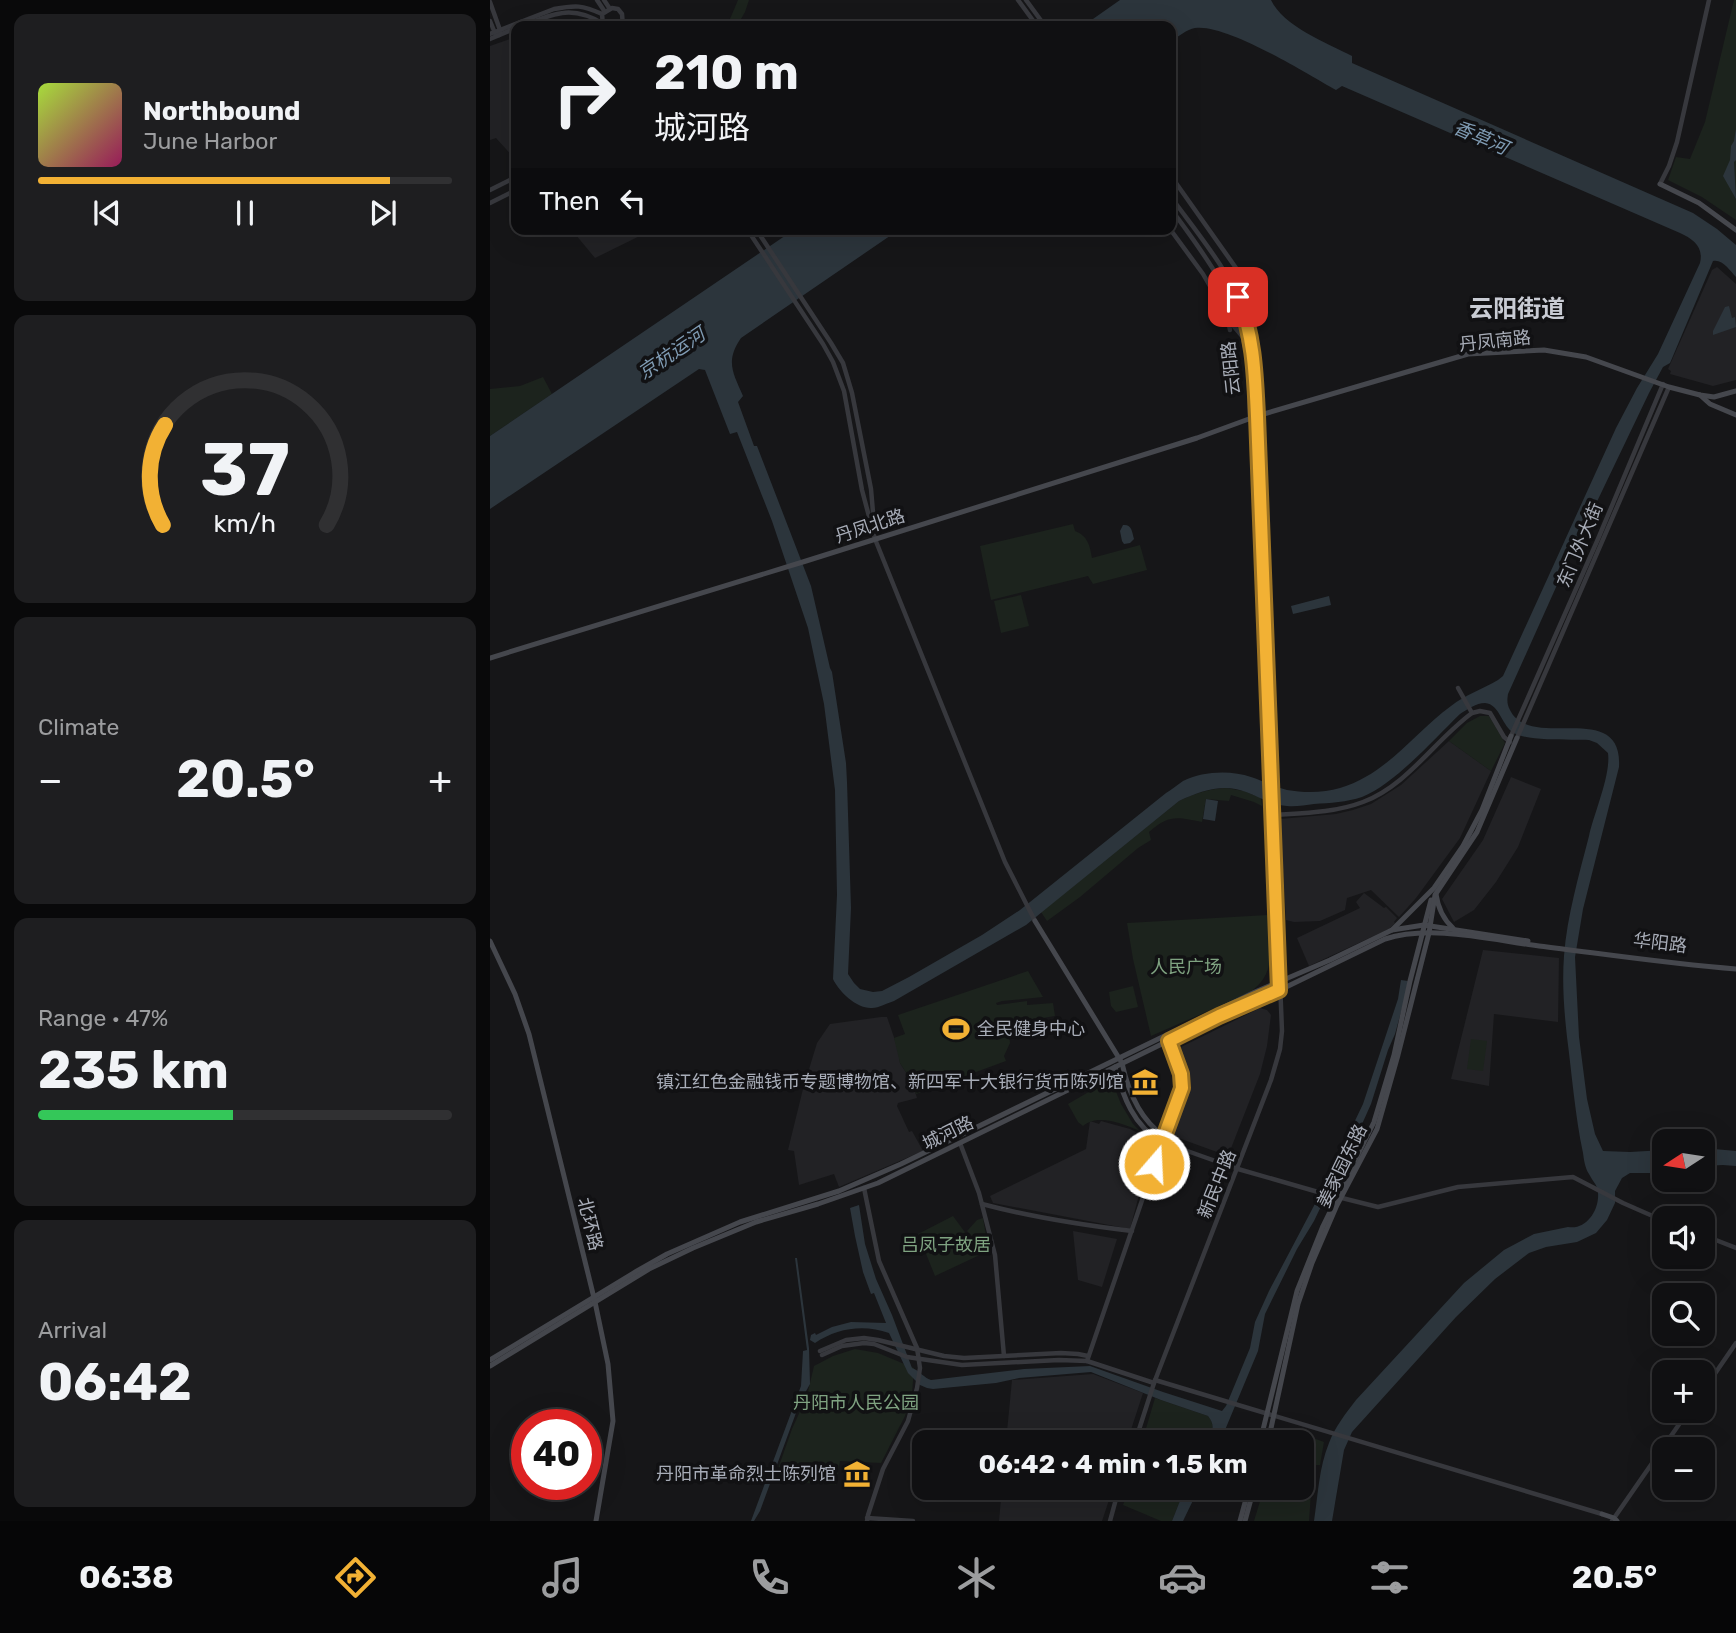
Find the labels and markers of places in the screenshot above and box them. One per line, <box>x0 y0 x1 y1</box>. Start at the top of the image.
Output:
pin <box>1208 267 1268 327</box>
sports icon: 全民健身中心 <box>941 1014 971 1044</box>
place label: 全民健身中心 <box>977 1018 1085 1040</box>
museum icon: 镇江红色金融钱币专题博物馆、新四军十大银行货币陈列馆 <box>1130 1067 1160 1097</box>
place label: 镇江红色金融钱币专题博物馆、新四军十大银行货币陈列馆 <box>656 1071 1124 1093</box>
museum icon: 丹阳市革命烈士陈列馆 <box>842 1459 872 1489</box>
place label: 丹阳市革命烈士陈列馆 <box>656 1463 836 1485</box>

